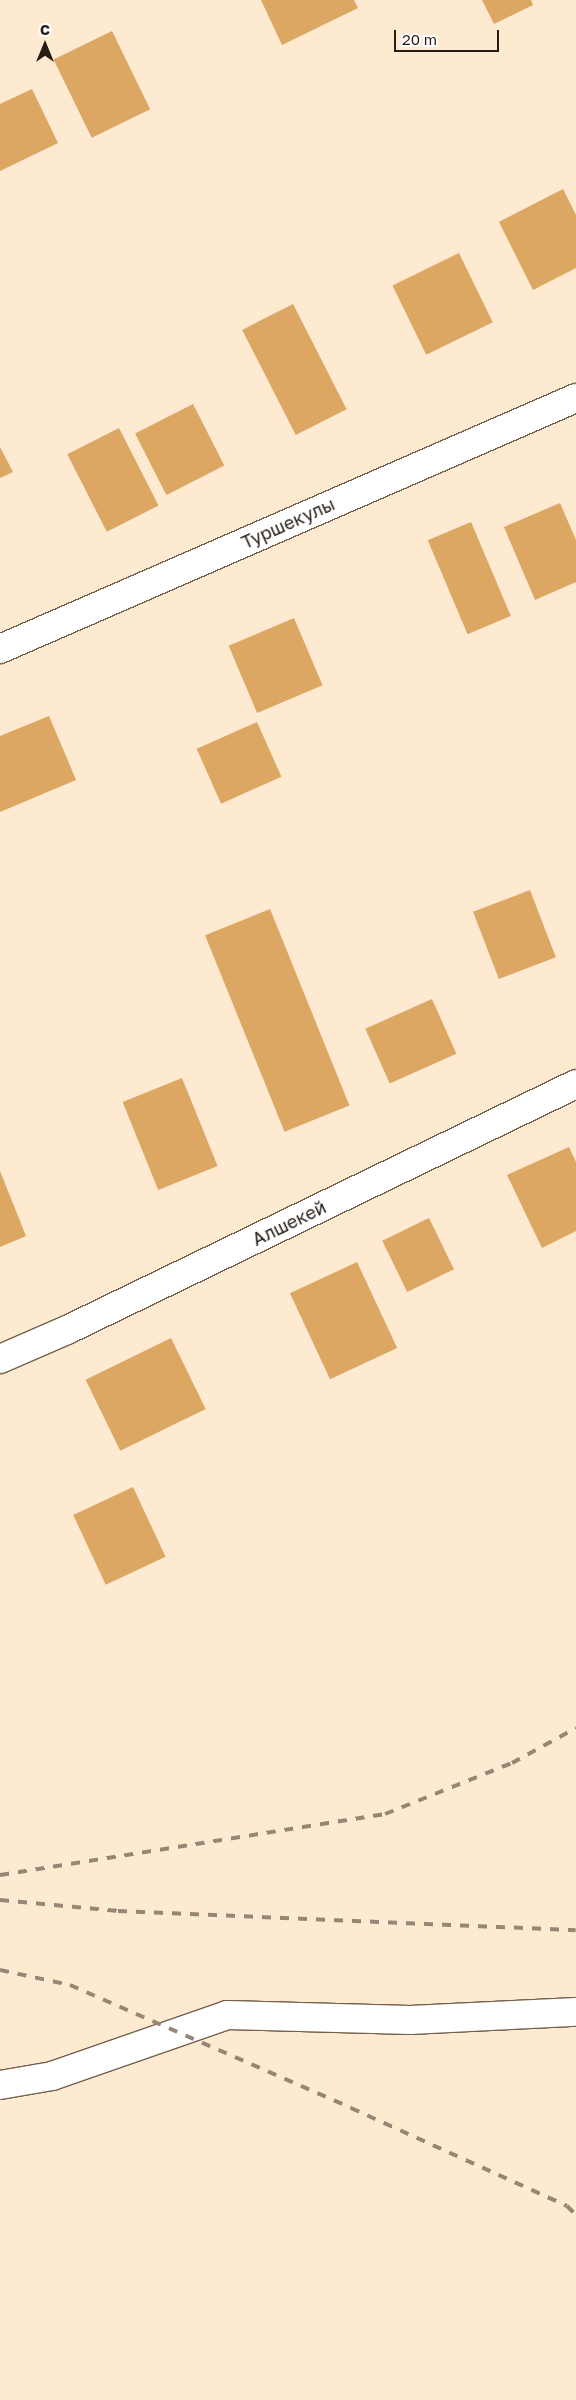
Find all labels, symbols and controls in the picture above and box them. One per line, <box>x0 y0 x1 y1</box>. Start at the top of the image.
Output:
north arrow <box>20 20 70 70</box>
scale bar <box>396 20 501 52</box>
text: С <box>40 21 50 38</box>
text: 20 m <box>402 30 437 48</box>
street label: Туршекулы <box>238 493 338 553</box>
street label: Алшекей <box>249 1196 329 1250</box>

